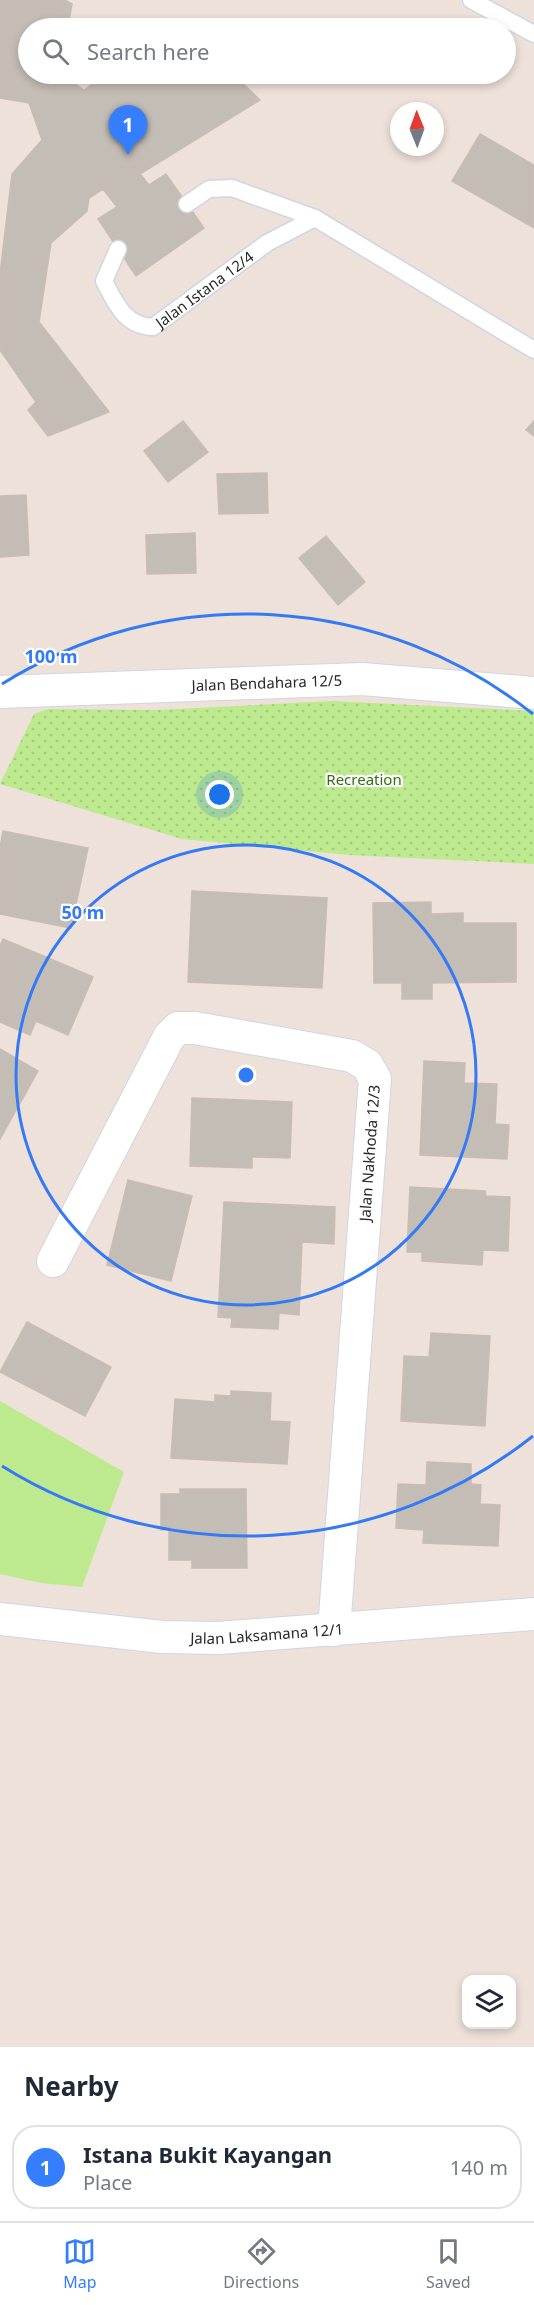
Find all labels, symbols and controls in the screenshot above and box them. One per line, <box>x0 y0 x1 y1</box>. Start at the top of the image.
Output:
search box <box>18 18 516 84</box>
icon: search <box>39 35 72 68</box>
text: Search here <box>87 36 209 66</box>
north arrow <box>390 102 444 156</box>
pin: 1 <box>108 106 148 155</box>
street label: Jalan Istana 12/4 <box>150 246 258 333</box>
text: 100 m <box>24 644 78 668</box>
street label: Jalan Bendahara 12/5 <box>189 670 342 695</box>
park label: Recreation <box>326 769 402 789</box>
your location <box>205 780 234 809</box>
text: 50 m <box>62 900 104 924</box>
centre of rings <box>236 1065 256 1085</box>
street label: Jalan Nakhoda 12/3 <box>354 1084 384 1224</box>
street label: Jalan Laksamana 12/1 <box>188 1619 344 1648</box>
map controls <box>462 1975 516 2029</box>
button: layers <box>462 1975 516 2029</box>
text: Nearby <box>24 2068 119 2104</box>
text: Istana Bukit Kayangan <box>83 2139 332 2169</box>
text: 1 <box>40 2154 51 2181</box>
text: 140 m <box>450 2154 508 2181</box>
text: Place <box>83 2169 132 2196</box>
tab: Map <box>63 2235 97 2293</box>
tab: Directions <box>223 2235 299 2293</box>
tab: Saved <box>426 2235 471 2293</box>

